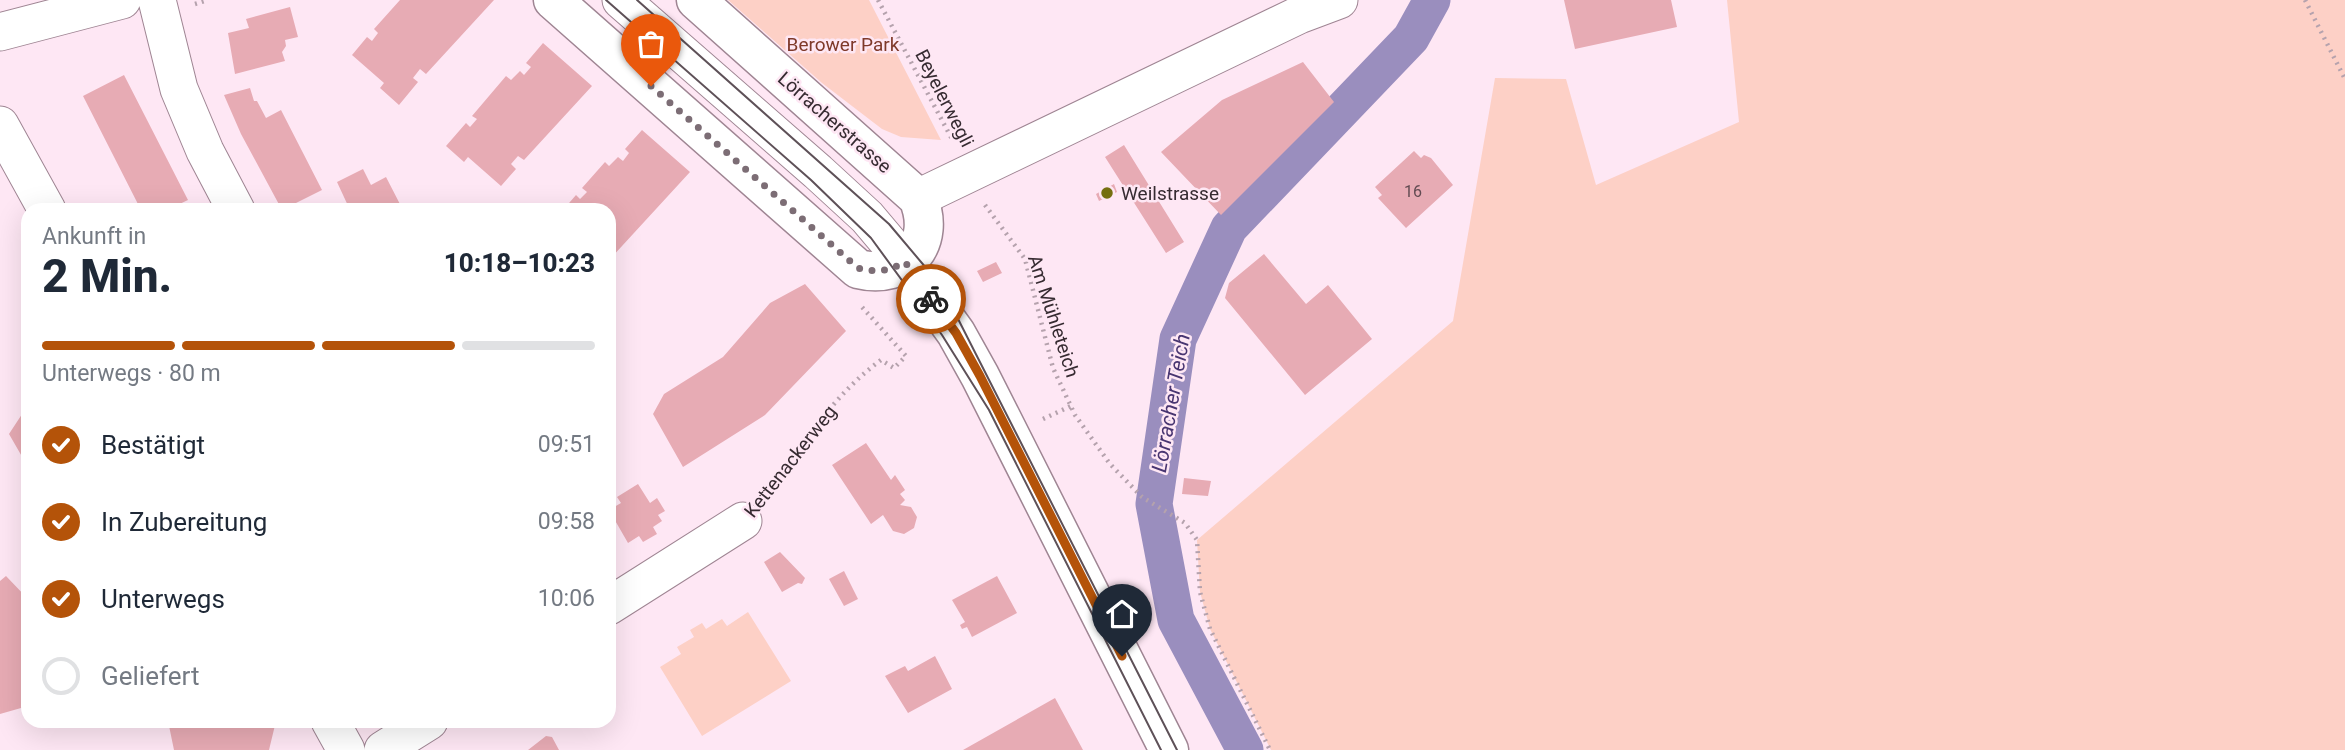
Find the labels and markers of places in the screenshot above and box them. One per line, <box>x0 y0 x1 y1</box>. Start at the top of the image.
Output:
pin <box>621 14 681 86</box>
place label: Weilstrasse <box>1121 182 1219 205</box>
marker: Weilstrasse <box>1099 185 1115 201</box>
pin <box>1092 584 1152 656</box>

